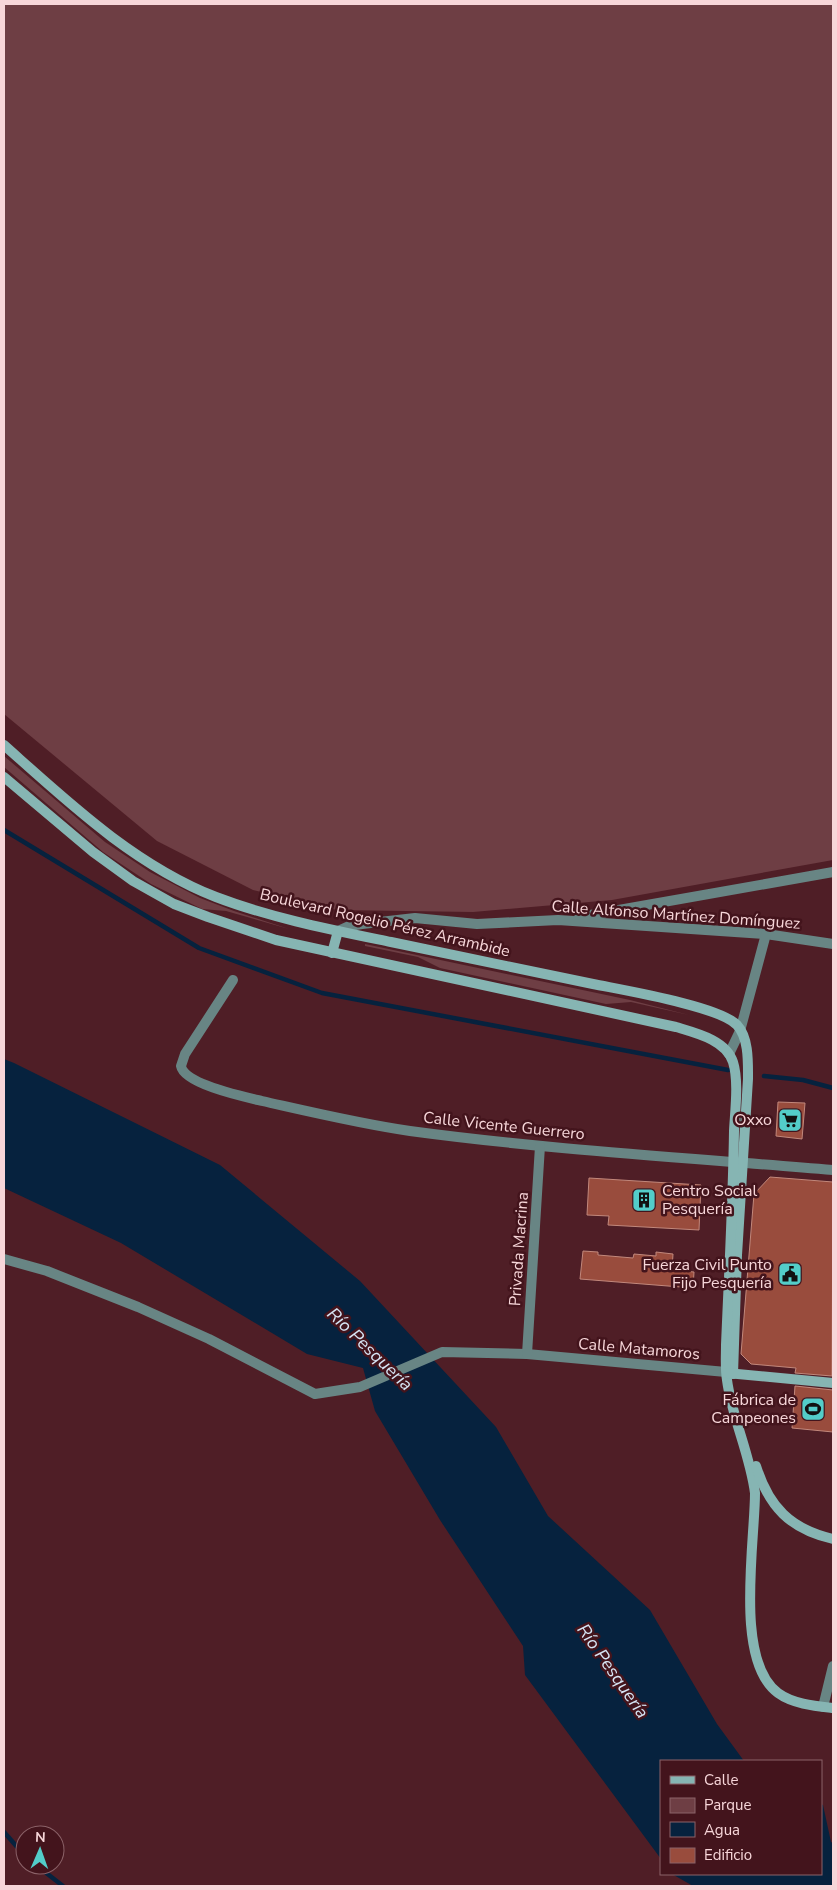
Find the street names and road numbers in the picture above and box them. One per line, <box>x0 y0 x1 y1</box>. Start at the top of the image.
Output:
street label: Boulevard Rogelio Pérez Arrambide <box>258 883 512 963</box>
street label: Calle Alfonso Martínez Domínguez <box>551 895 801 935</box>
street label: Calle Vicente Guerrero <box>422 1107 586 1145</box>
street label: Privada Macrina <box>504 1191 534 1307</box>
street label: Calle Matamoros <box>577 1333 701 1365</box>

